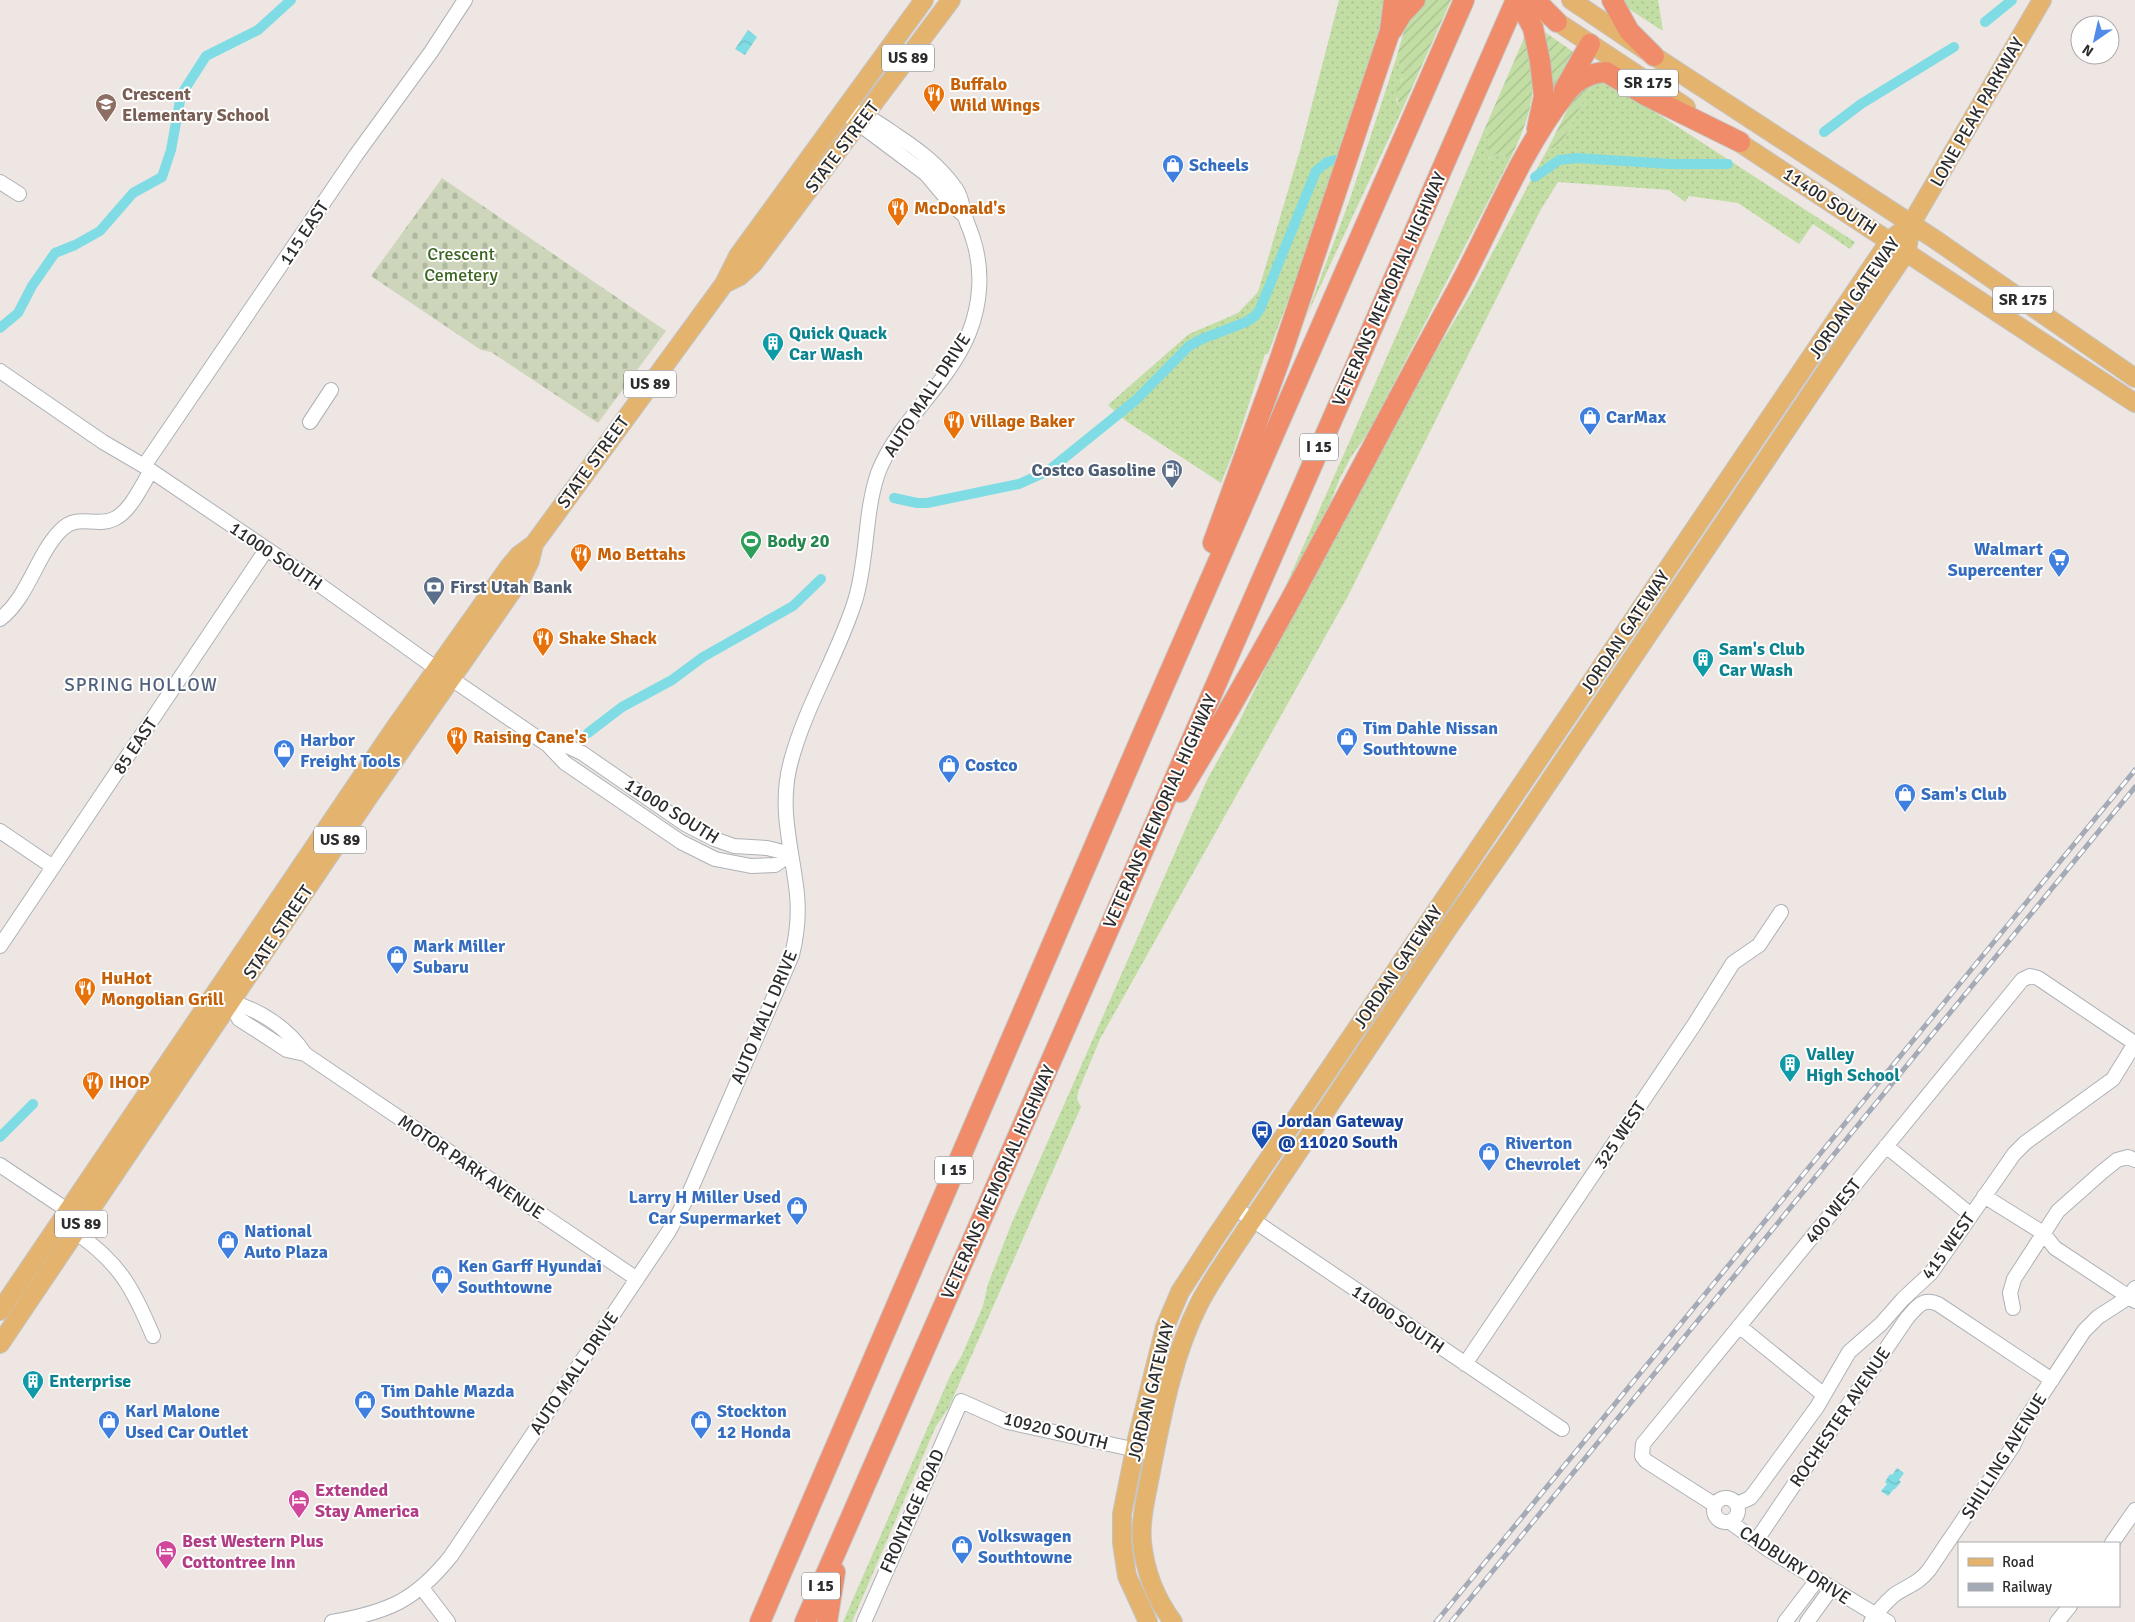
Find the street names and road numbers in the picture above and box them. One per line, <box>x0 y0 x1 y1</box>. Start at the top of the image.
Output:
street label: LONE PEAK PARKWAY <box>1925 33 2029 191</box>
road number: US 89 <box>882 44 934 72</box>
road number: SR 175 <box>1618 70 1678 96</box>
street label: STATE STREET <box>801 97 884 197</box>
street label: 11400 SOUTH <box>1779 163 1881 239</box>
street label: VETERANS MEMORIAL HIGHWAY <box>1327 168 1451 410</box>
street label: 115 EAST <box>275 197 334 269</box>
street label: JORDAN GATEWAY <box>1804 233 1904 363</box>
road number: SR 175 <box>1993 286 2053 314</box>
street label: AUTO MALL DRIVE <box>879 329 975 461</box>
road number: US 89 <box>624 370 676 398</box>
street label: STATE STREET <box>552 411 634 512</box>
road number: I 15 <box>1300 434 1338 461</box>
street label: 11000 SOUTH <box>225 517 327 595</box>
street label: JORDAN GATEWAY <box>1576 566 1674 698</box>
street label: VETERANS MEMORIAL HIGHWAY <box>1098 690 1222 932</box>
street label: 85 EAST <box>108 714 162 778</box>
street label: 11000 SOUTH <box>621 773 723 849</box>
road number: US 89 <box>314 826 366 854</box>
street label: STATE STREET <box>239 881 318 983</box>
street label: JORDAN GATEWAY <box>1349 901 1447 1033</box>
street label: AUTO MALL DRIVE <box>726 947 802 1087</box>
street label: VETERANS MEMORIAL HIGHWAY <box>936 1061 1060 1303</box>
street label: 325 WEST <box>1589 1097 1651 1173</box>
street label: MOTOR PARK AVENUE <box>394 1110 548 1224</box>
road number: I 15 <box>935 1156 973 1184</box>
street label: 400 WEST <box>1800 1174 1866 1248</box>
street label: 415 WEST <box>1916 1208 1980 1284</box>
road number: US 89 <box>55 1210 107 1238</box>
street label: 11000 SOUTH <box>1347 1280 1449 1358</box>
street label: AUTO MALL DRIVE <box>525 1308 623 1438</box>
street label: JORDAN GATEWAY <box>1123 1319 1179 1463</box>
street label: ROCHESTER AVENUE <box>1785 1343 1895 1491</box>
street label: SHILLING AVENUE <box>1957 1389 2051 1523</box>
street label: 10920 SOUTH <box>1001 1407 1111 1455</box>
street label: FRONTAGE ROAD <box>875 1446 949 1576</box>
street label: CADBURY DRIVE <box>1735 1521 1855 1609</box>
road number: I 15 <box>802 1572 840 1600</box>

